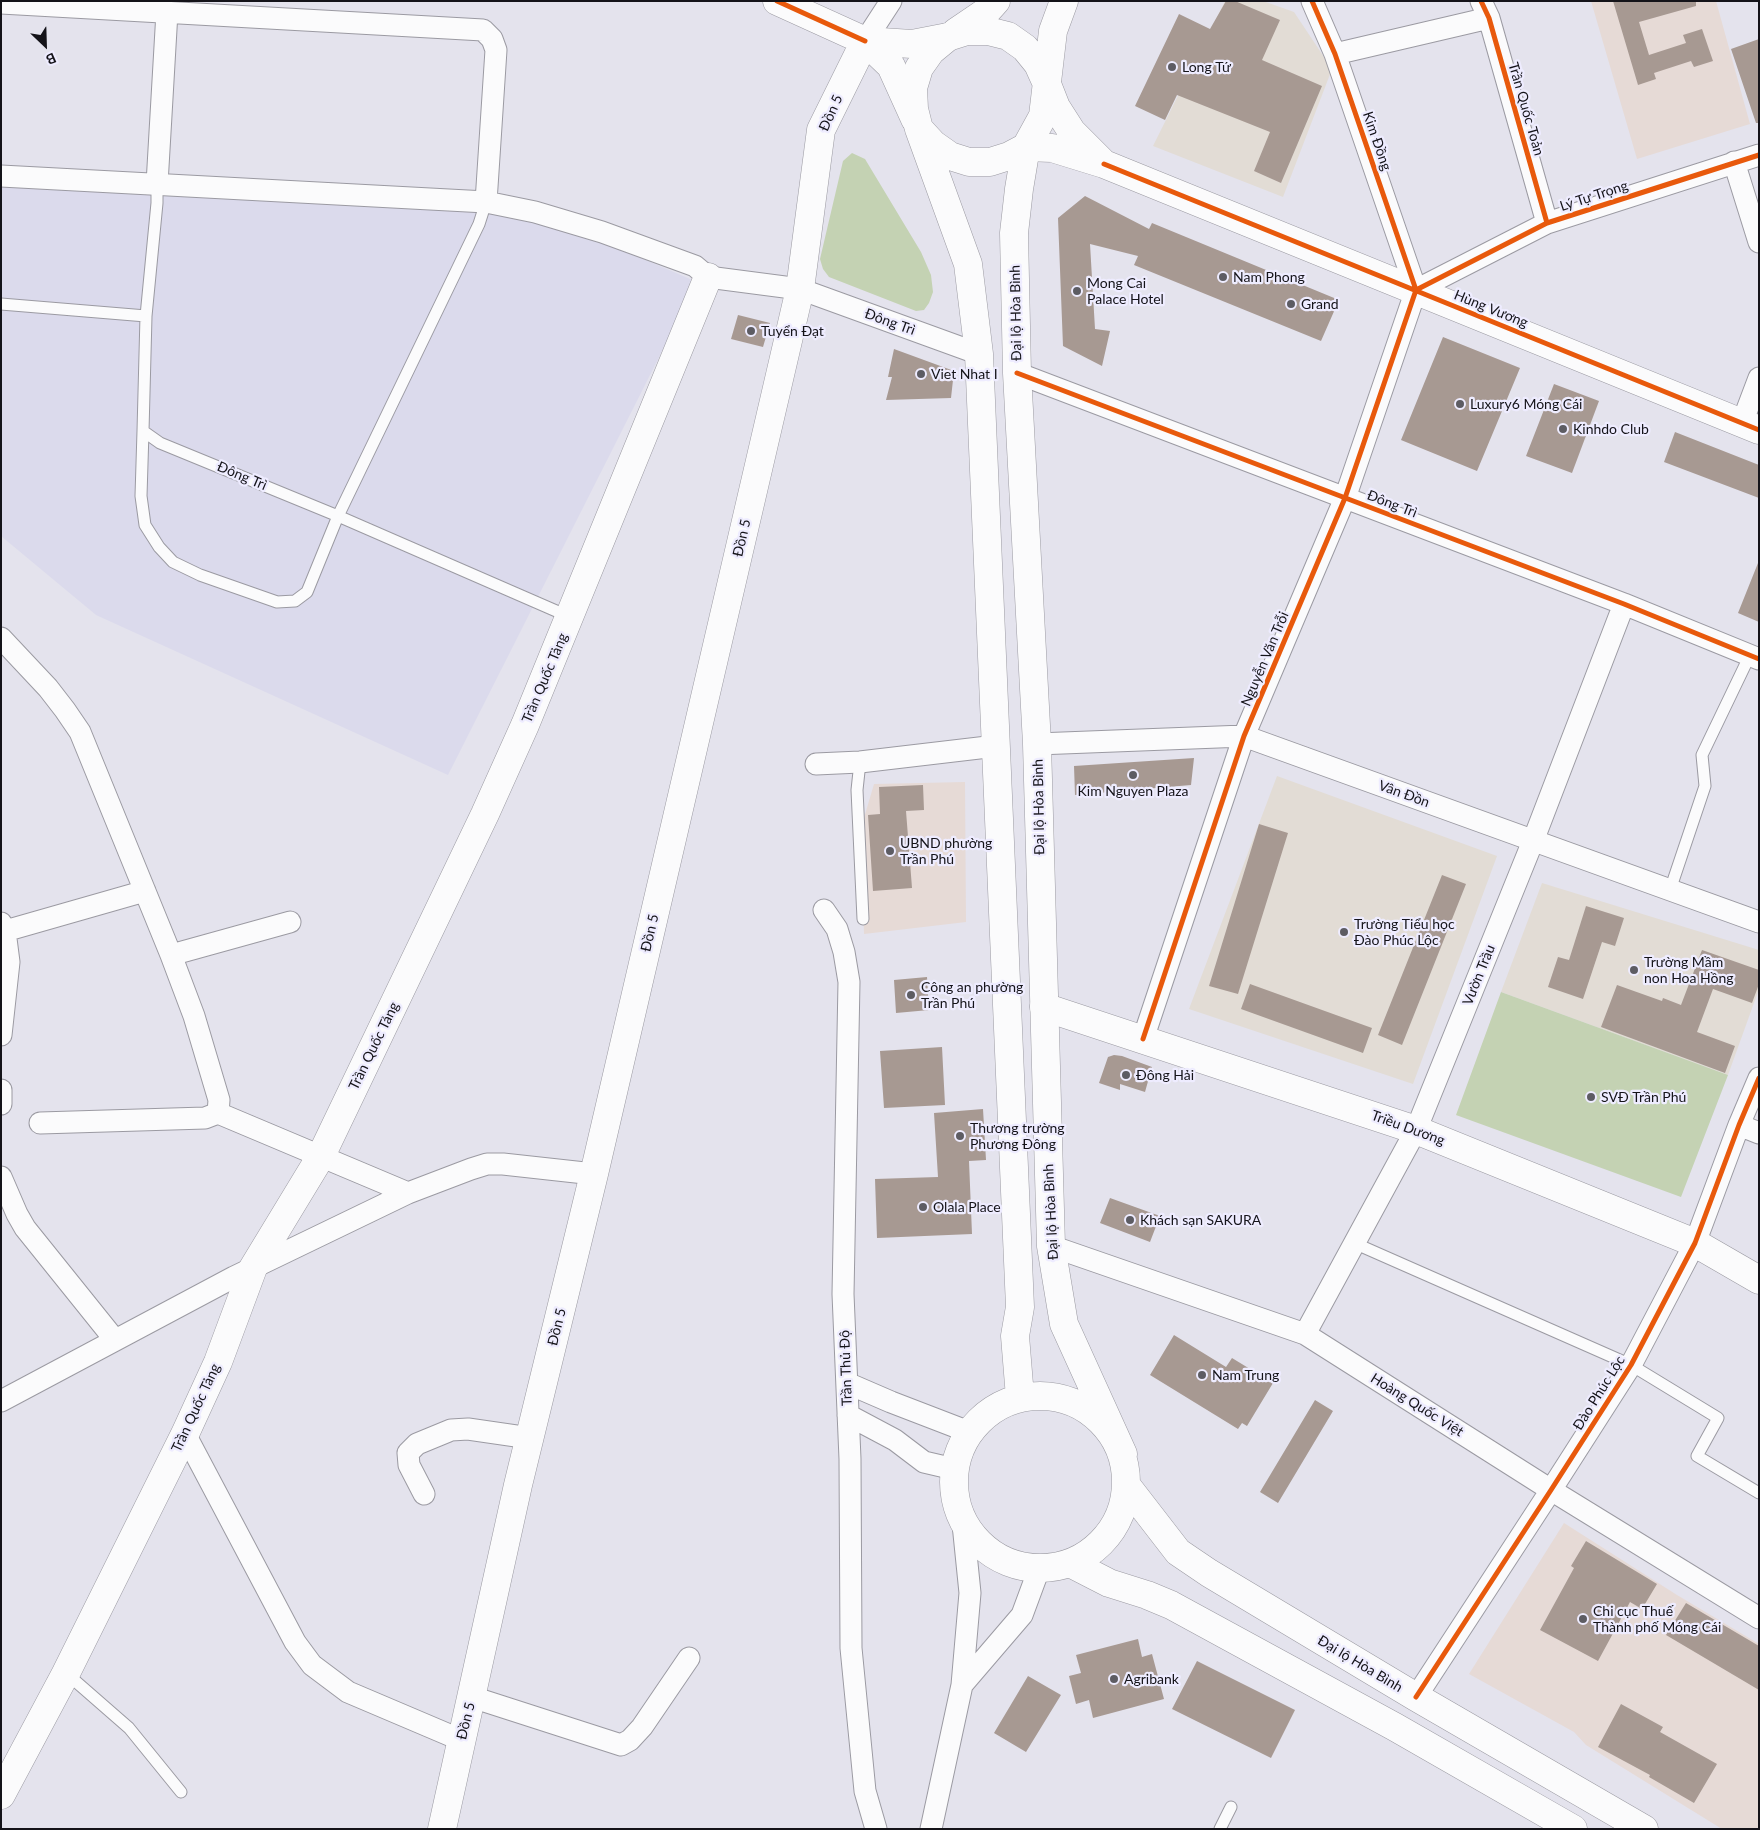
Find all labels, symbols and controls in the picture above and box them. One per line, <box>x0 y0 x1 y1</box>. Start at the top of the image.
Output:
north arrow <box>20 20 70 70</box>
text: B <box>44 50 59 69</box>
place label: Long Tứ <box>1182 59 1231 75</box>
street label: Trần Quốc Toản <box>1505 60 1547 158</box>
marker: Long Tứ <box>1166 61 1178 73</box>
street label: Đồn 5 <box>816 92 846 134</box>
street label: Kim Đồng <box>1359 109 1395 173</box>
street label: Lý Tự Trọng <box>1558 177 1630 215</box>
street label: Đại lộ Hòa Bình <box>1007 265 1025 361</box>
place label: Nam Phong <box>1233 269 1305 285</box>
marker: Nam Phong <box>1217 271 1229 283</box>
place label: Mong Cai Palace Hotel <box>1087 275 1164 308</box>
marker: Mong Cai Palace Hotel <box>1071 285 1083 297</box>
street label: Hùng Vương <box>1452 287 1530 331</box>
place label: Grand <box>1301 296 1339 312</box>
marker: Grand <box>1285 298 1297 310</box>
street label: Đông Trì <box>862 305 918 339</box>
place label: Tuyển Đạt <box>761 323 824 339</box>
marker: Tuyển Đạt <box>745 325 757 337</box>
place label: Viet Nhat I <box>931 366 998 382</box>
marker: Viet Nhat I <box>915 368 927 380</box>
place label: Luxury6 Móng Cái <box>1470 396 1582 412</box>
marker: Luxury6 Móng Cái <box>1454 398 1466 410</box>
place label: Kinhdo Club <box>1573 421 1649 437</box>
marker: Kinhdo Club <box>1557 423 1569 435</box>
street label: Đông Trì <box>215 458 269 494</box>
street label: Đông Trì <box>1365 487 1419 521</box>
street label: Đồn 5 <box>730 518 754 558</box>
street label: Nguyễn Văn Trỗi <box>1238 609 1292 709</box>
street label: Trần Quốc Tảng <box>519 631 571 725</box>
street label: Đại lộ Hòa Bình <box>1030 759 1048 855</box>
marker: Kim Nguyen Plaza <box>1127 769 1139 781</box>
street label: Vân Đồn <box>1376 777 1432 811</box>
place label: Kim Nguyen Plaza <box>1078 783 1188 799</box>
place label: UBND phường Trần Phú <box>900 835 992 868</box>
marker: UBND phường Trần Phú <box>884 845 896 857</box>
street label: Đồn 5 <box>638 913 662 953</box>
place label: Trường Tiểu học Đào Phúc Lộc <box>1354 916 1455 949</box>
marker: Trường Tiểu học Đào Phúc Lộc <box>1338 926 1350 938</box>
street label: Vườn Trầu <box>1459 942 1499 1008</box>
place label: Trường Mầm non Hoa Hồng <box>1644 954 1734 986</box>
marker: Trường Mầm non Hoa Hồng <box>1628 964 1640 976</box>
place label: Công an phường Trần Phú <box>921 979 1023 1012</box>
marker: Công an phường Trần Phú <box>905 989 917 1001</box>
street label: Trần Quốc Tảng <box>345 999 403 1093</box>
place label: Đông Hải <box>1136 1067 1194 1083</box>
marker: Đông Hải <box>1120 1069 1132 1081</box>
place label: SVĐ Trần Phú <box>1601 1089 1686 1105</box>
marker: SVĐ Trần Phú <box>1585 1091 1597 1103</box>
street label: Triều Dương <box>1369 1107 1447 1149</box>
place label: Thương trường Phương Đông <box>970 1120 1065 1152</box>
marker: Thương trường Phương Đông <box>954 1130 966 1142</box>
street label: Đại lộ Hòa Bình <box>1040 1164 1062 1260</box>
place label: Olala Place <box>933 1199 1001 1215</box>
marker: Olala Place <box>917 1201 929 1213</box>
place label: Khách sạn SAKURA <box>1140 1212 1261 1228</box>
marker: Khách sạn SAKURA <box>1124 1214 1136 1226</box>
street label: Đồn 5 <box>544 1306 570 1348</box>
street label: Trần Thủ Độ <box>836 1330 856 1406</box>
street label: Đào Phúc Lộc <box>1569 1353 1629 1433</box>
street label: Trần Quốc Tảng <box>168 1361 224 1455</box>
place label: Nam Trung <box>1212 1367 1279 1383</box>
marker: Nam Trung <box>1196 1369 1208 1381</box>
street label: Hoàng Quốc Việt <box>1367 1370 1467 1440</box>
place label: Chi cục Thuế Thành phố Móng Cái <box>1593 1603 1721 1635</box>
marker: Chi cục Thuế Thành phố Móng Cái <box>1577 1613 1589 1625</box>
street label: Đại lộ Hòa Bình <box>1314 1632 1406 1696</box>
place label: Agribank <box>1124 1671 1179 1687</box>
marker: Agribank <box>1108 1673 1120 1685</box>
street label: Đồn 5 <box>453 1700 479 1742</box>

